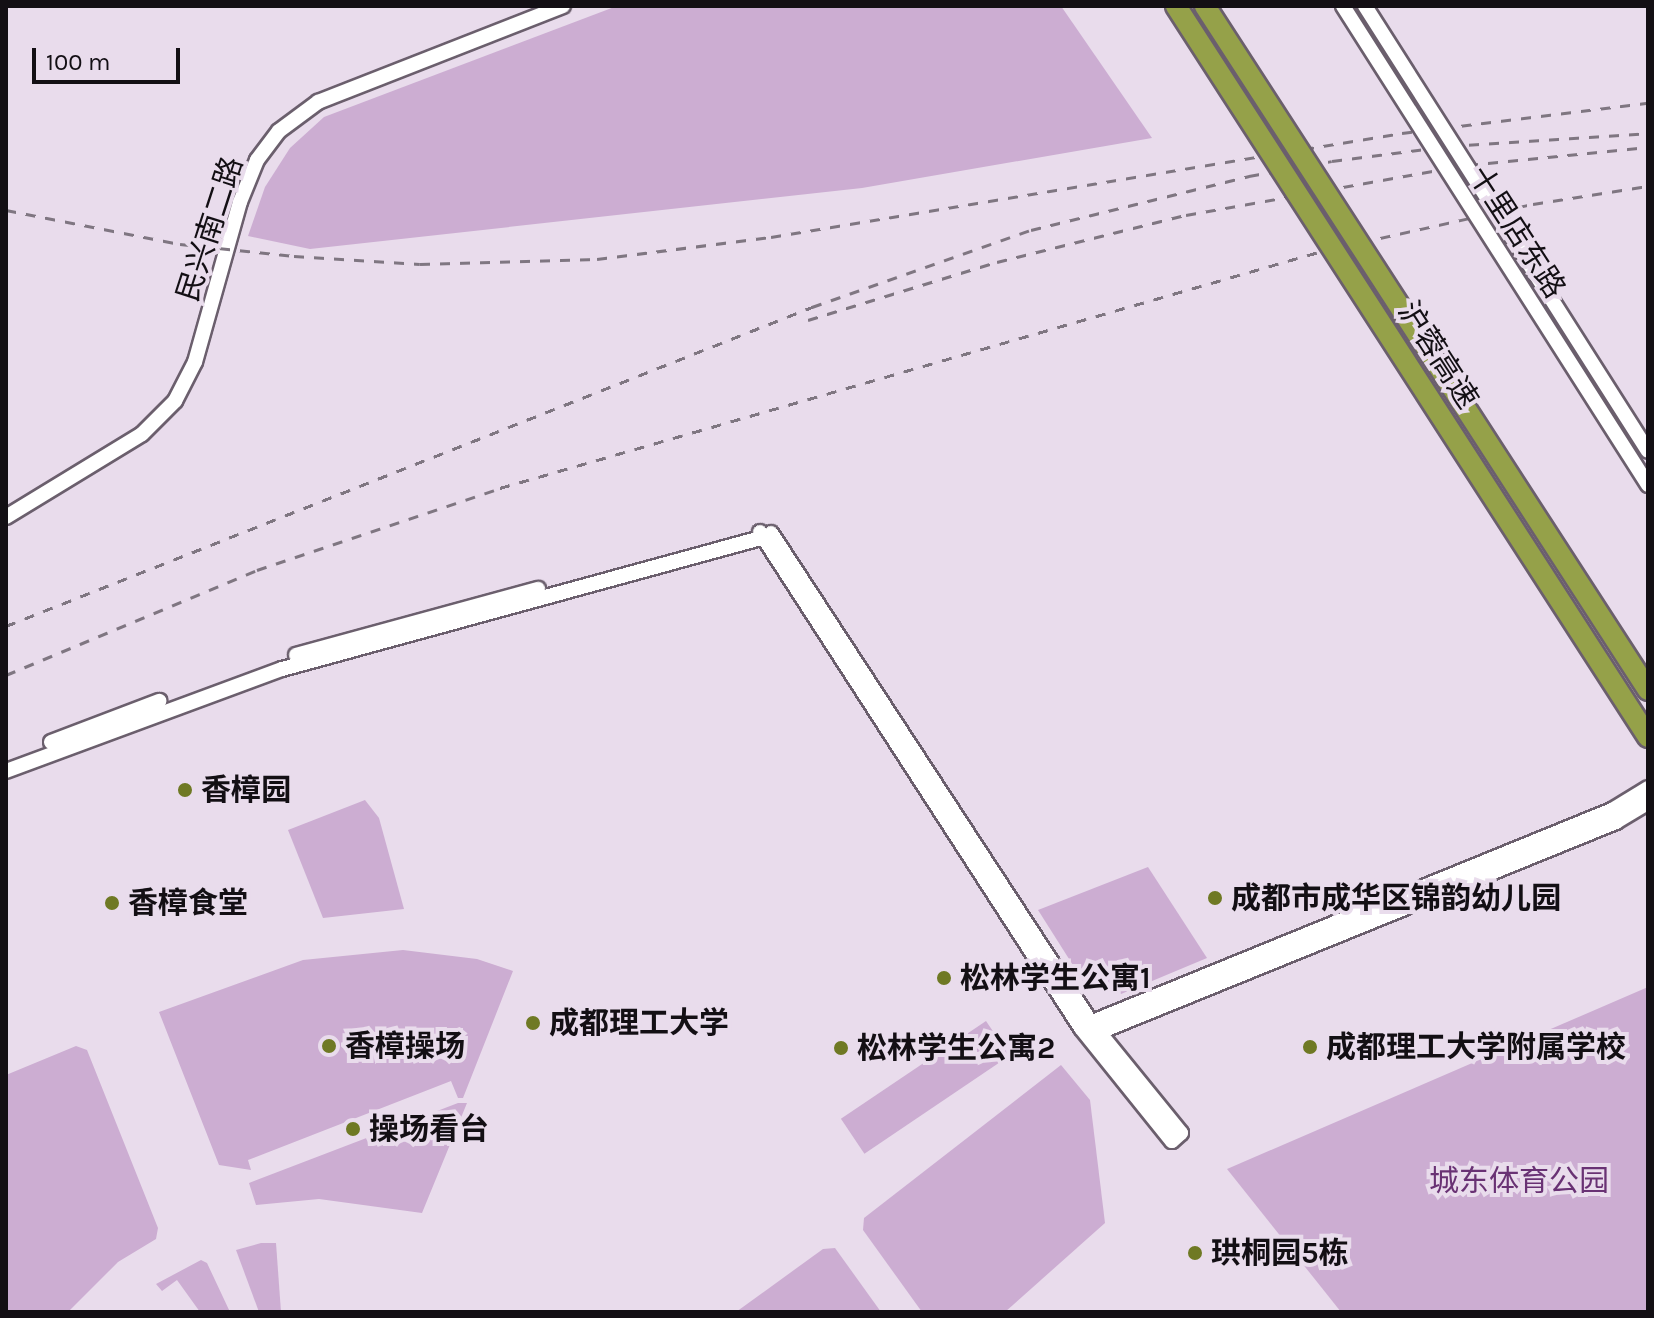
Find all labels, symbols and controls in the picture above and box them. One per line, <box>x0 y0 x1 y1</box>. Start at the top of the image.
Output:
scale bar <box>36 32 184 82</box>
text: 100 m <box>46 48 111 76</box>
street label: 民兴南二路 <box>170 152 250 306</box>
street label: 十里店东路 <box>1461 159 1573 305</box>
street label: 沪蓉高速 <box>1390 295 1486 415</box>
place label: 香樟园 <box>201 772 291 808</box>
marker: 香樟园 <box>176 781 194 799</box>
place label: 成都市成华区锦韵幼儿园 <box>1231 880 1561 916</box>
place label: 香樟食堂 <box>128 885 248 921</box>
marker: 成都市成华区锦韵幼儿园 <box>1206 889 1224 907</box>
marker: 香樟食堂 <box>103 894 121 912</box>
place label: 松林学生公寓1 <box>960 960 1151 996</box>
marker: 松林学生公寓1 <box>935 969 953 987</box>
place label: 成都理工大学 <box>549 1005 729 1041</box>
marker: 成都理工大学 <box>524 1014 542 1032</box>
place label: 香樟操场 <box>345 1028 465 1064</box>
place label: 成都理工大学附属学校 <box>1326 1029 1626 1065</box>
place label: 松林学生公寓2 <box>857 1030 1055 1066</box>
marker: 香樟操场 <box>320 1037 338 1055</box>
marker: 成都理工大学附属学校 <box>1301 1038 1319 1056</box>
marker: 松林学生公寓2 <box>832 1039 850 1057</box>
place label: 操场看台 <box>369 1111 489 1147</box>
marker: 操场看台 <box>344 1120 362 1138</box>
park label: 城东体育公园 <box>1429 1163 1609 1199</box>
place label: 珙桐园5栋 <box>1211 1235 1348 1271</box>
marker: 珙桐园5栋 <box>1186 1244 1204 1262</box>

